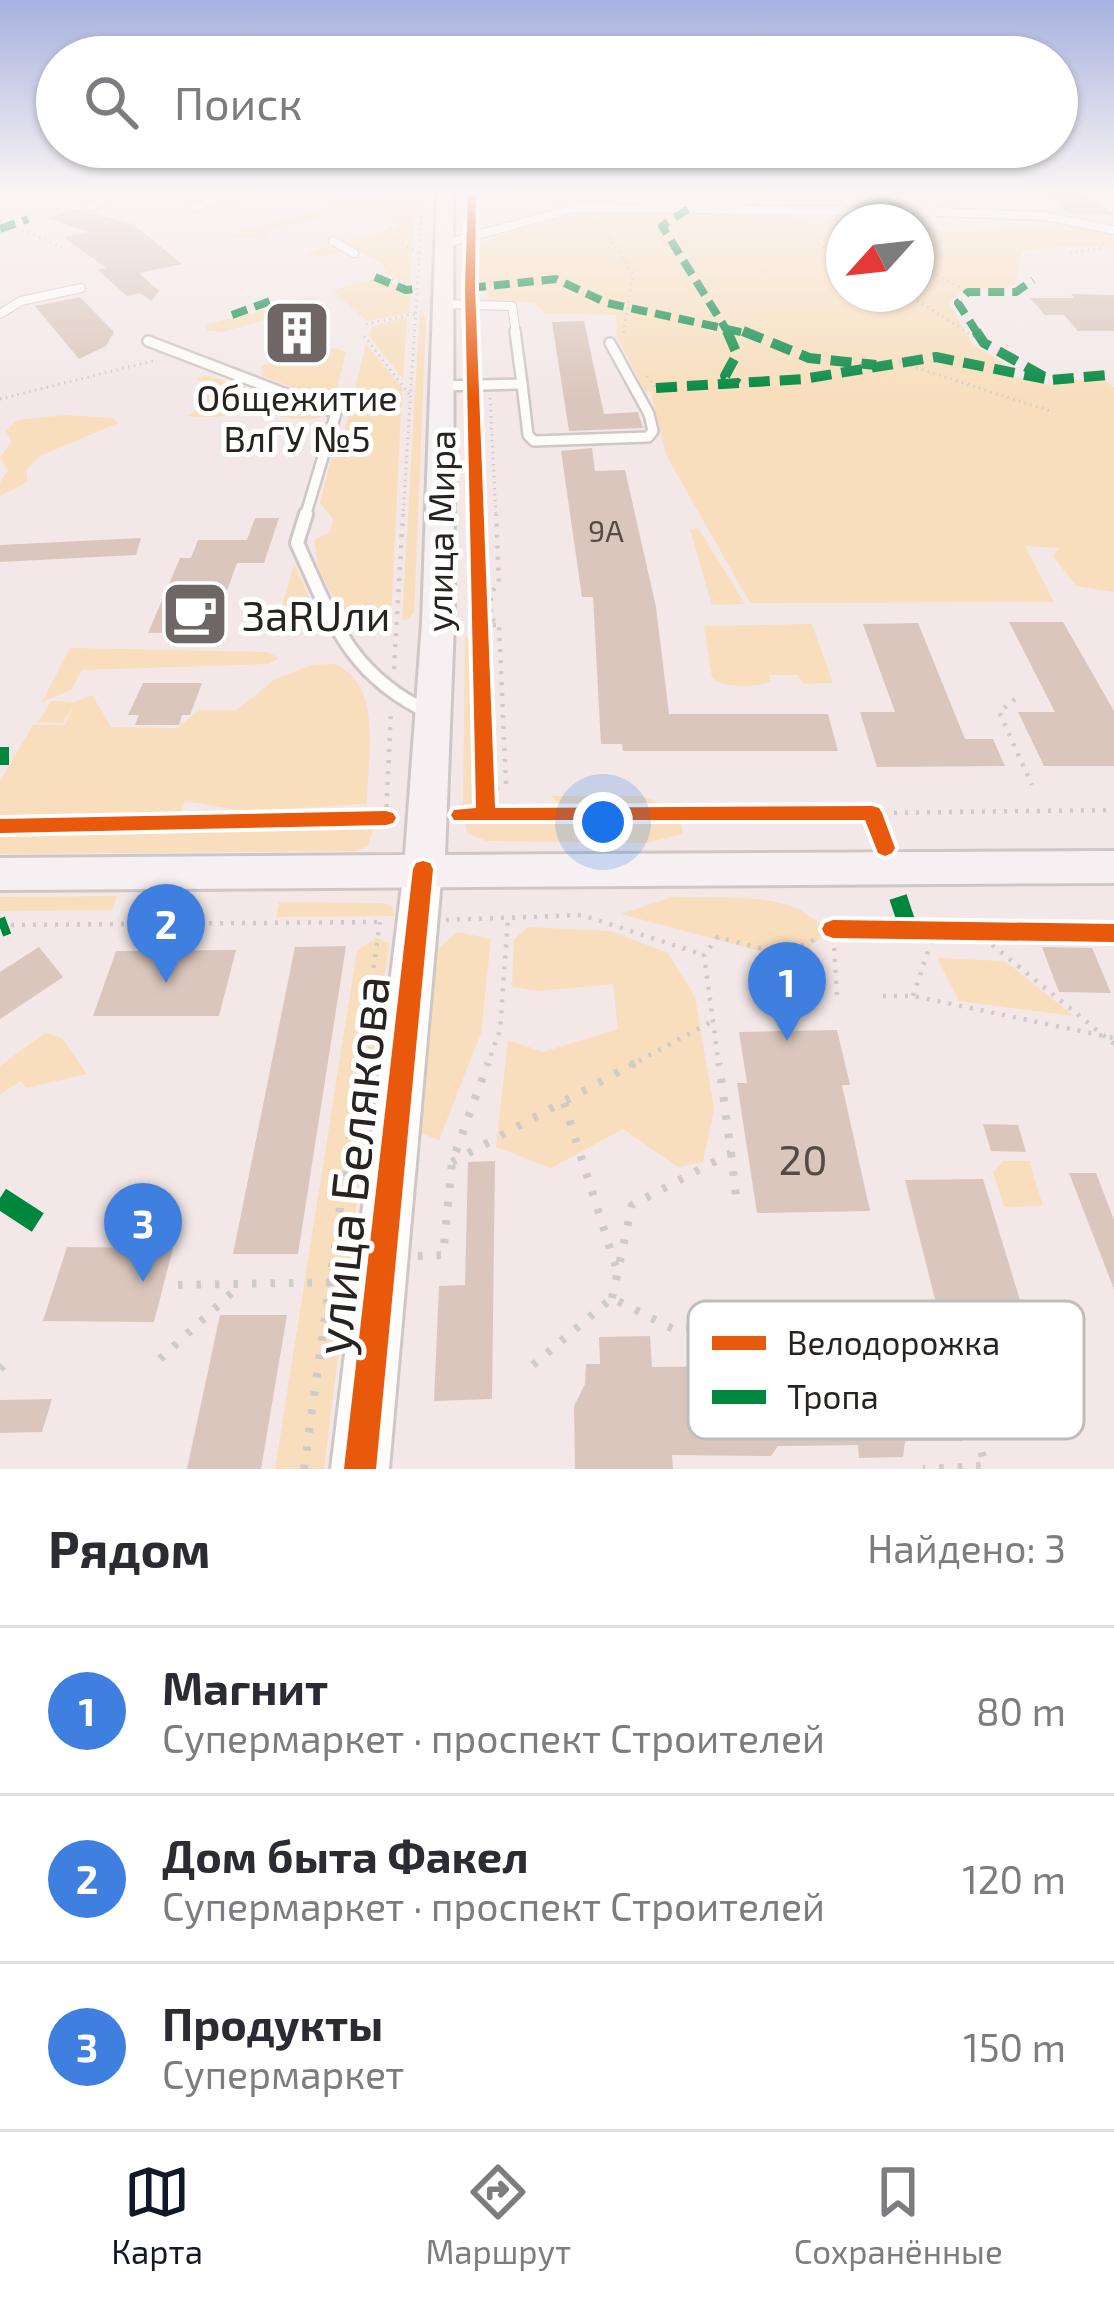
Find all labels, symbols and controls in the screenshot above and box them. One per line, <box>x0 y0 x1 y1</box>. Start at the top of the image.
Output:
search box <box>36 36 1078 168</box>
icon: search <box>78 69 144 135</box>
text: Поиск <box>174 75 302 129</box>
north arrow <box>826 204 934 312</box>
building icon: Общежитие ВлГУ №5 <box>262 298 332 368</box>
place label: Общежитие ВлГУ №5 <box>196 375 398 459</box>
street label: улица Мира <box>416 430 463 632</box>
house number: 9А <box>588 512 624 548</box>
cafe icon: ЗаRUли <box>160 579 230 649</box>
place label: ЗаRUли <box>242 589 390 639</box>
your location <box>573 792 633 852</box>
pin: 2 <box>127 884 205 983</box>
pin: 1 <box>748 942 826 1041</box>
street label: улица Белякова <box>300 972 401 1358</box>
house number: 20 <box>779 1133 827 1183</box>
pin: 3 <box>104 1183 182 1282</box>
legend <box>688 1301 1084 1439</box>
text: Велодорожка <box>787 1322 1000 1362</box>
text: Тропа <box>787 1376 879 1416</box>
text: Рядом <box>48 1517 211 1578</box>
text: Найдено: 3 <box>867 1524 1066 1571</box>
text: Магнит <box>162 1660 328 1714</box>
text: 1 <box>79 1687 95 1734</box>
text: 80 m <box>976 1687 1066 1734</box>
text: Супермаркет · проспект Строителей <box>162 1714 825 1761</box>
text: Дом быта Факел <box>162 1828 529 1882</box>
text: 2 <box>76 1855 98 1902</box>
text: 120 m <box>962 1855 1066 1902</box>
text: Супермаркет · проспект Строителей <box>162 1882 825 1929</box>
text: Продукты <box>162 1996 383 2050</box>
text: 3 <box>76 2023 98 2070</box>
text: 150 m <box>963 2023 1066 2070</box>
text: Супермаркет <box>162 2050 404 2097</box>
tab: Карта <box>111 2159 203 2271</box>
tab: Маршрут <box>425 2159 571 2271</box>
tab: Сохранённые <box>794 2159 1003 2271</box>

